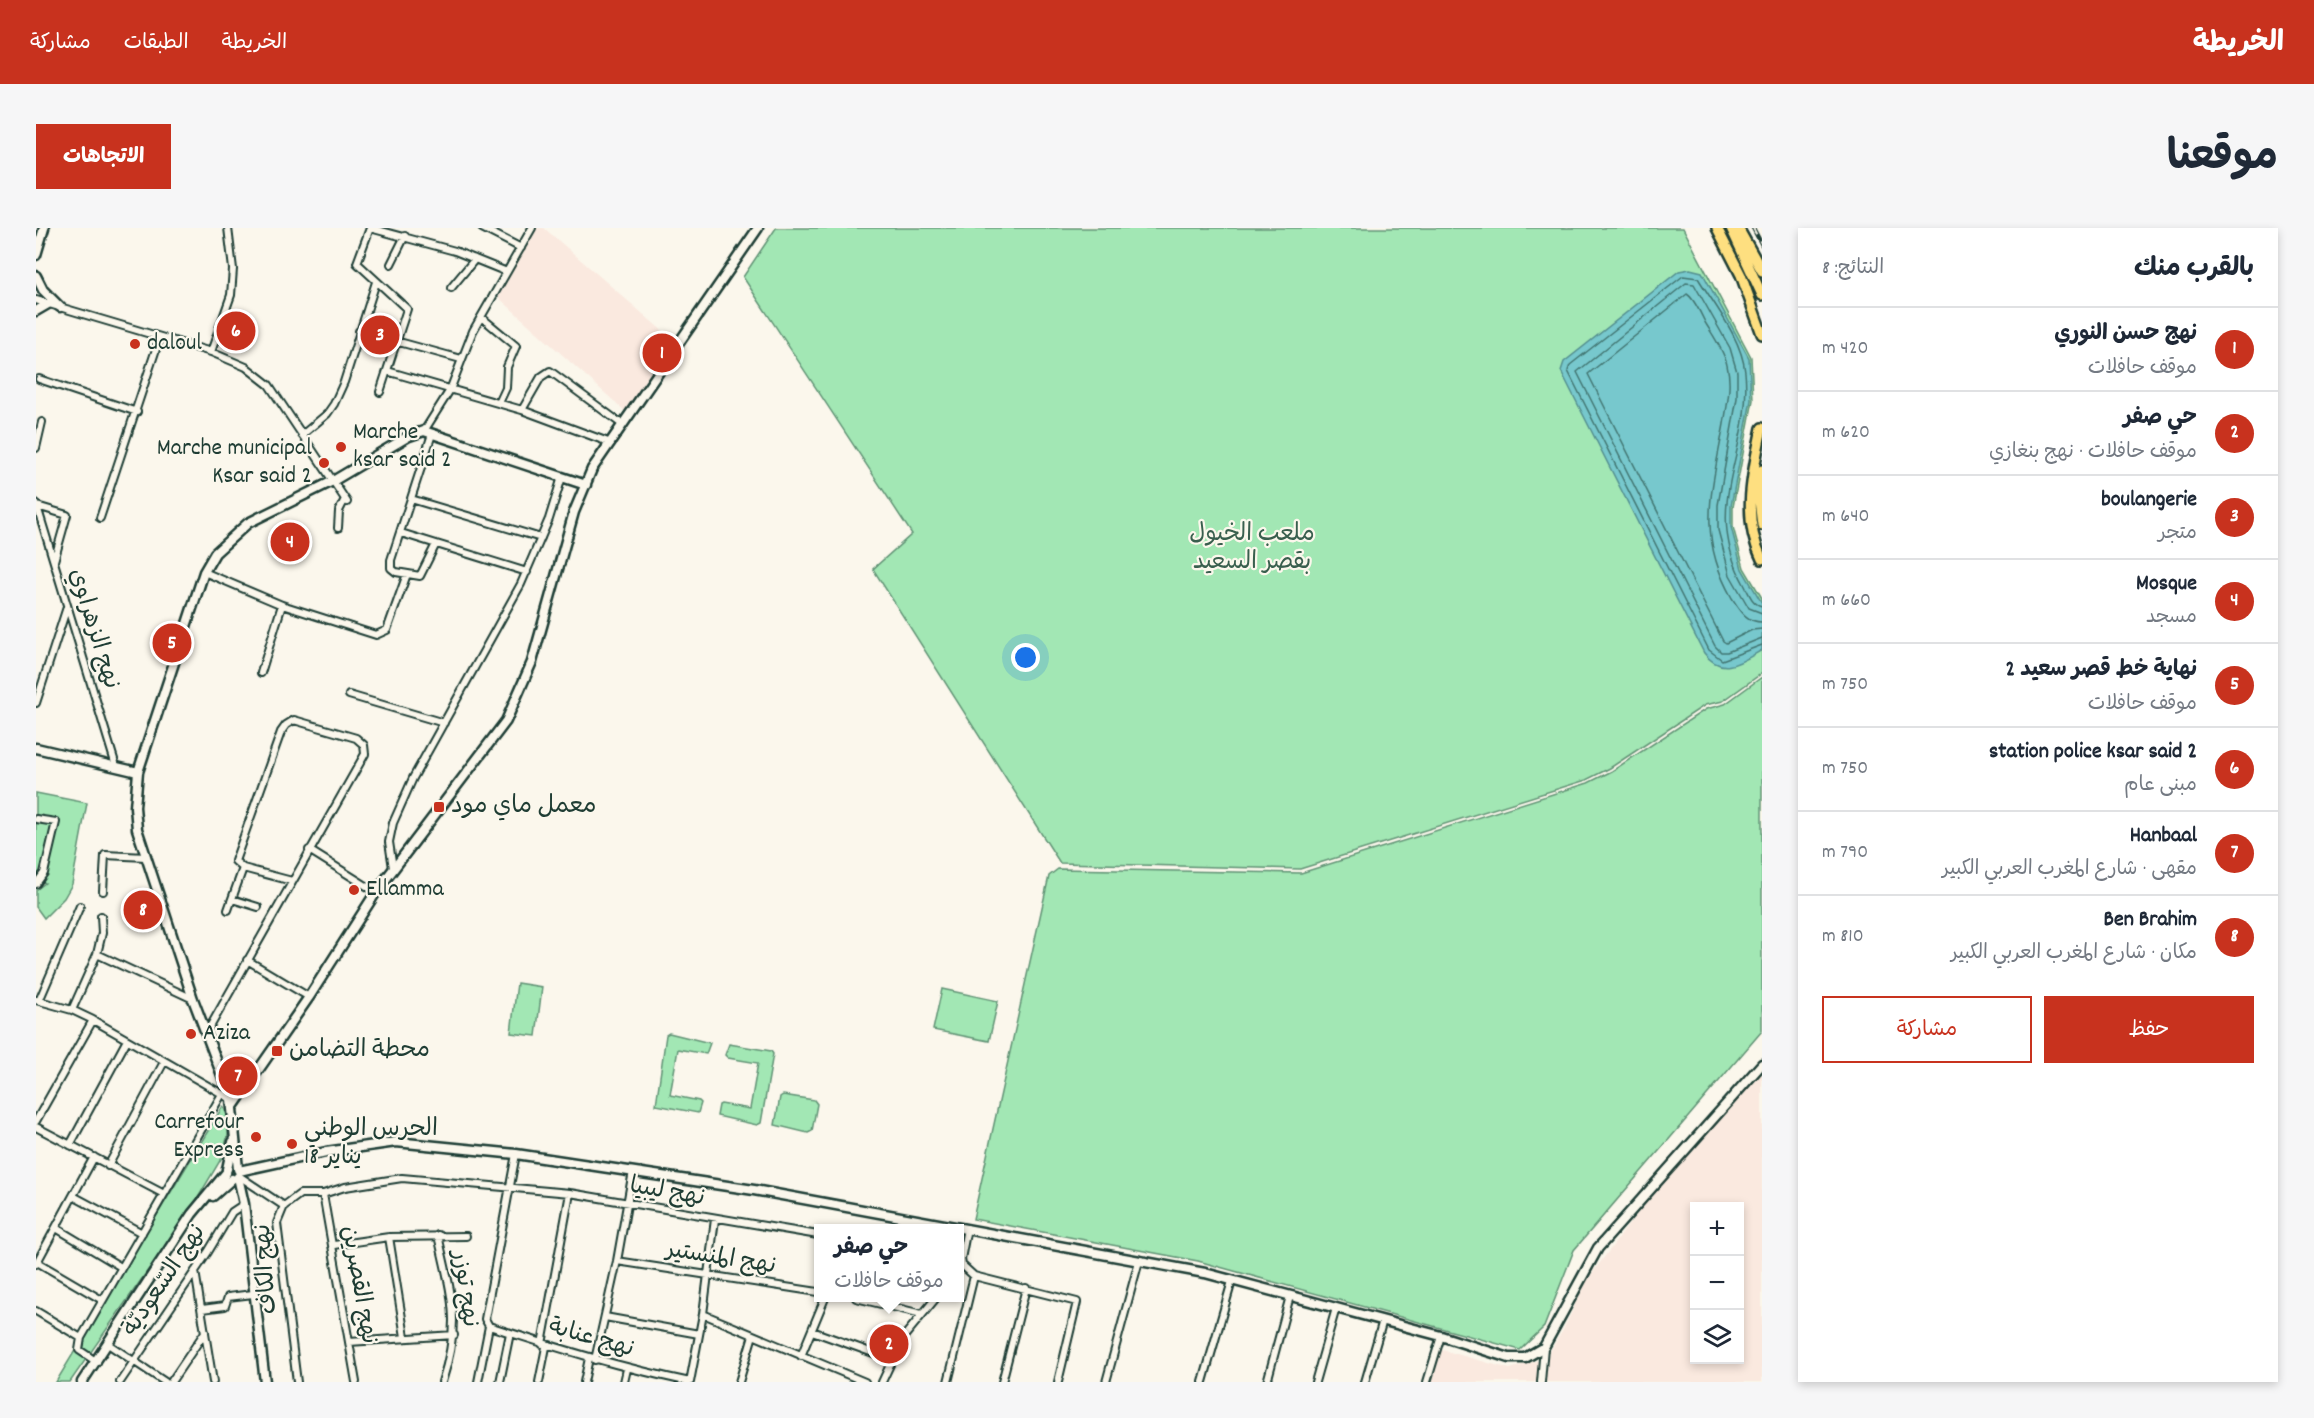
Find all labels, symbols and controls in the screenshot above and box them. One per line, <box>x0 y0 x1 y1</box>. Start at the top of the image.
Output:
text: الخريطة <box>2193 25 2284 65</box>
text: مشاركة <box>30 29 91 59</box>
text: الطبقات <box>124 29 189 59</box>
text: الخريطة <box>222 29 287 59</box>
button: الاتجاهات <box>36 124 171 189</box>
text: موقعنا <box>2167 130 2278 190</box>
text: بالقرب منك <box>2134 251 2254 288</box>
text: النتائج: 8 <box>1822 255 1884 283</box>
pin: 6 <box>216 308 256 354</box>
pin: 3 <box>360 312 400 358</box>
text: نهج حسن النوري <box>2054 319 2197 350</box>
place label: daloul <box>147 327 202 361</box>
pin: 1 <box>642 330 682 376</box>
text: 420 m <box>1822 335 1868 363</box>
text: 1 <box>2232 335 2237 363</box>
marker: daloul <box>128 337 142 351</box>
text: موقف حافلات <box>2088 355 2197 383</box>
text: حي صفر <box>2123 403 2197 434</box>
place label: Marche ksar said 2 <box>353 416 452 478</box>
text: 620 m <box>1822 419 1870 447</box>
text: 2 <box>2230 419 2239 447</box>
place label: Marche municipal Ksar said 2 <box>157 432 312 494</box>
text: موقف حافلات · نهج بنغازي <box>1989 439 2197 467</box>
marker: Marche ksar said 2 <box>334 440 348 454</box>
marker: Marche municipal Ksar said 2 <box>317 456 331 470</box>
text: boulangerie <box>2101 485 2197 516</box>
text: 640 m <box>1822 503 1869 531</box>
text: 3 <box>2230 503 2239 531</box>
park label: ملعب الخيول بقصر السعيد <box>1189 518 1315 580</box>
pin: 4 <box>270 520 310 564</box>
text: متجر <box>2158 520 2197 548</box>
street label: نهج الزهراوي <box>59 564 127 694</box>
text: Mosque <box>2136 569 2197 600</box>
text: 660 m <box>1822 587 1871 615</box>
text: 4 <box>2230 587 2239 615</box>
text: مسجد <box>2146 604 2197 632</box>
pin: 5 <box>152 620 192 666</box>
your location <box>1011 643 1040 672</box>
text: نهاية خط قصر سعيد 2 <box>2006 655 2197 686</box>
text: 750 m <box>1822 671 1868 699</box>
text: 5 <box>2230 671 2239 699</box>
text: موقف حافلات <box>2088 691 2197 719</box>
text: station police ksar said 2 <box>1989 737 2197 768</box>
text: 750 m <box>1822 755 1868 783</box>
text: 6 <box>2230 755 2239 783</box>
text: مبنى عام <box>2124 772 2197 800</box>
place label: معمل ماي مود <box>451 790 596 824</box>
marker: معمل ماي مود <box>432 800 446 814</box>
text: Hanbaal <box>2130 821 2197 852</box>
text: 790 m <box>1822 839 1868 867</box>
text: 7 <box>2231 839 2238 867</box>
text: مقهى · شارع المغرب العربي الكبير <box>1942 856 2197 884</box>
place label: Ellamma <box>366 873 445 907</box>
marker: Ellamma <box>347 883 361 897</box>
pin: 8 <box>124 888 162 932</box>
text: Ben Brahim <box>2104 905 2197 936</box>
text: 810 m <box>1822 923 1864 951</box>
text: 8 <box>2230 923 2239 951</box>
text: مكان · شارع المغرب العربي الكبير <box>1951 940 2197 968</box>
button: مشاركة <box>1822 996 2032 1063</box>
button: حفظ <box>2044 996 2254 1063</box>
place label: Aziza <box>203 1017 251 1051</box>
marker: Aziza <box>184 1027 198 1041</box>
place label: محطة التضامن <box>289 1034 430 1068</box>
marker: محطة التضامن <box>270 1044 284 1058</box>
pin: 7 <box>218 1054 258 1098</box>
place label: Carrefour Express <box>154 1106 244 1168</box>
place label: الحرس الوطني 18 يناير <box>304 1113 438 1175</box>
marker: Carrefour Express <box>249 1130 263 1144</box>
marker: الحرس الوطني 18 يناير <box>285 1137 299 1151</box>
street label: نهج ليبيا <box>627 1170 707 1216</box>
map controls <box>1690 1202 1744 1364</box>
button: + <box>1690 1202 1744 1256</box>
street label: نهج السّعوديّة <box>115 1218 215 1344</box>
street label: نهج الكاف <box>247 1223 287 1315</box>
street label: نهج القصرين <box>331 1223 385 1347</box>
popup <box>814 1224 964 1302</box>
street label: نهج المنستير <box>662 1233 778 1284</box>
text: حي صفر <box>834 1233 908 1264</box>
street label: نهج توزر <box>442 1246 486 1330</box>
button: − <box>1690 1256 1744 1310</box>
text: موقف حافلات <box>834 1269 944 1297</box>
button: layers <box>1690 1310 1744 1364</box>
street label: نهج عنابة <box>544 1311 638 1367</box>
pin: 2 <box>870 1322 908 1366</box>

